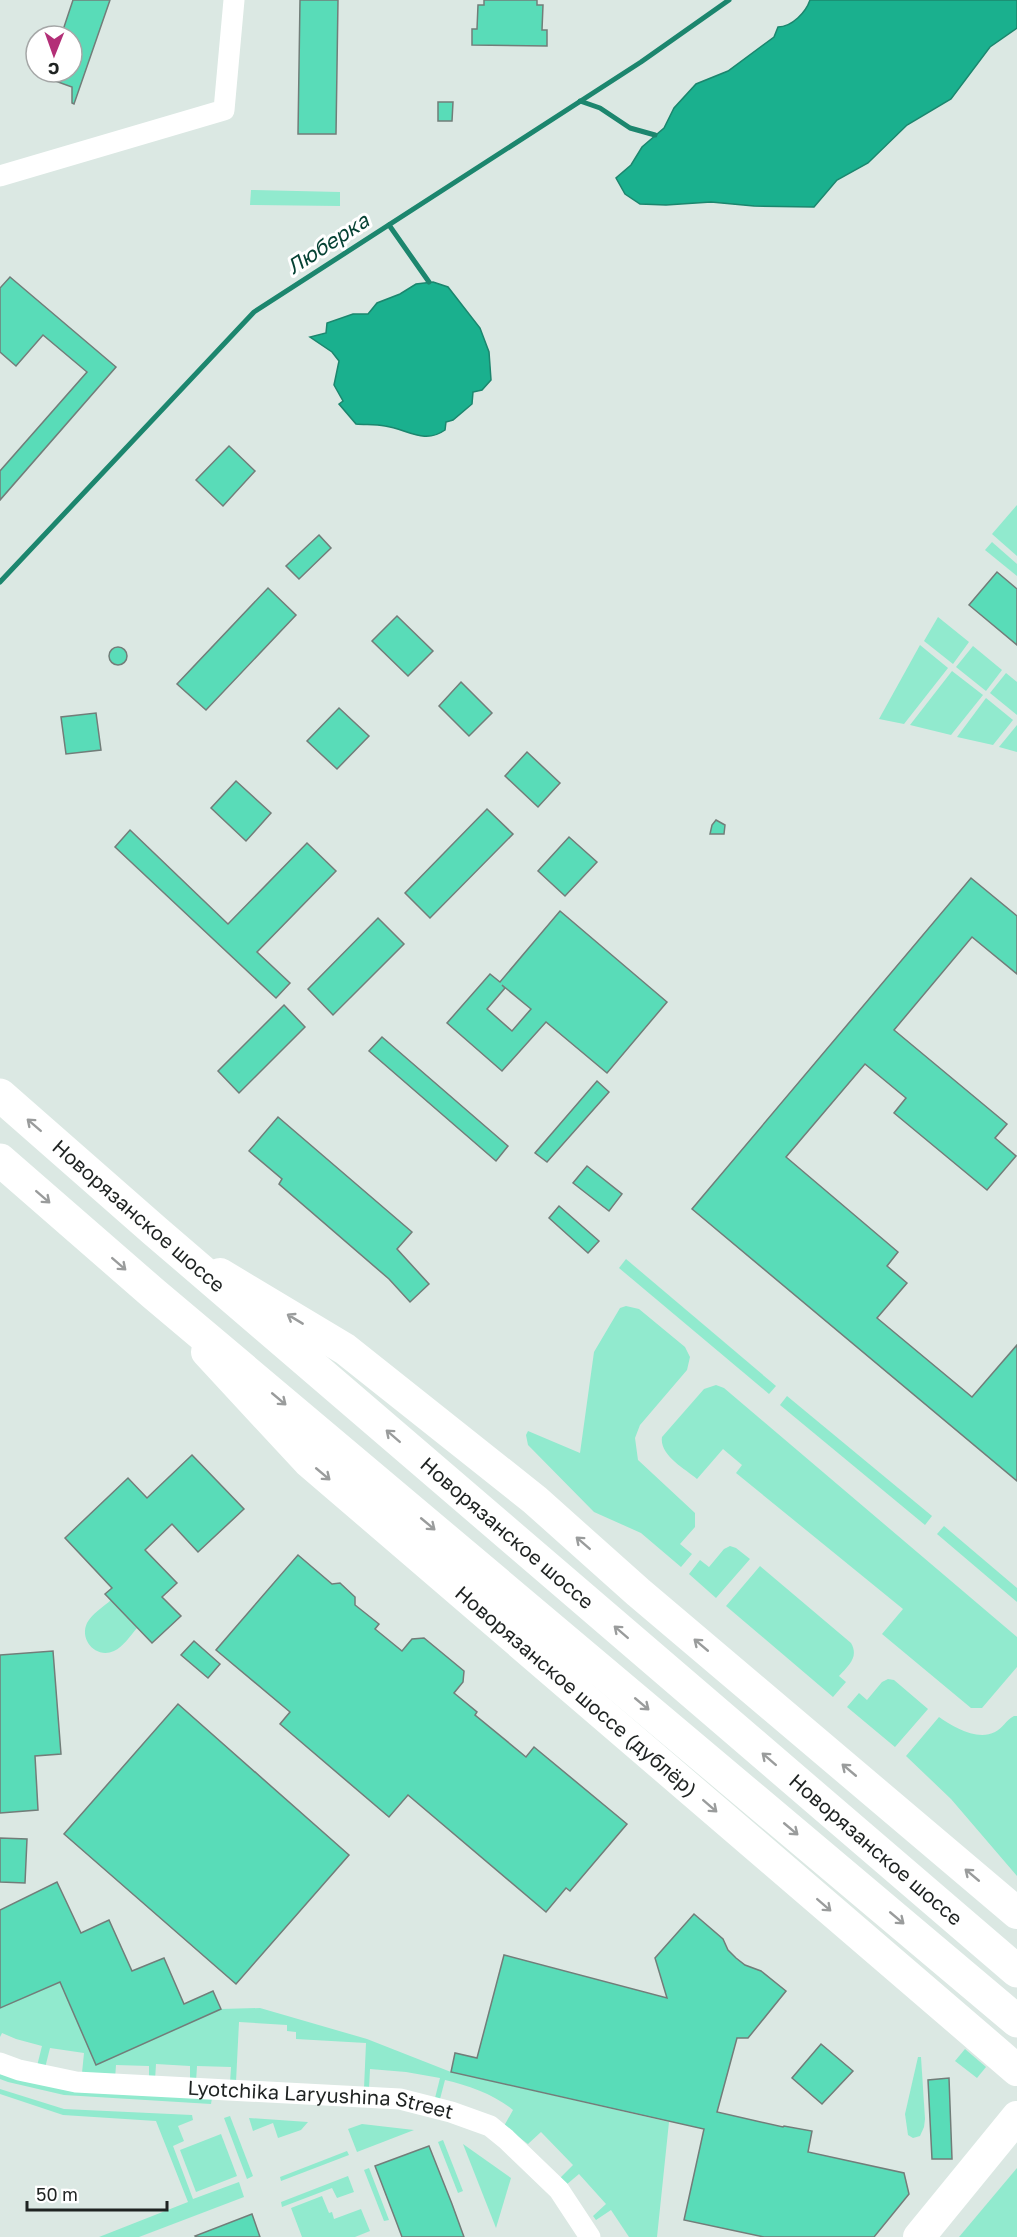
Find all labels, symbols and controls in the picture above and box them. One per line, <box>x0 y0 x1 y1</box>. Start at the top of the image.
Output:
north arrow <box>24 24 84 84</box>
text: С <box>48 59 60 79</box>
water label: Люберка <box>282 206 374 279</box>
one-way arrow <box>27 1118 42 1132</box>
street label: Новорязанское шоссе <box>48 1134 230 1297</box>
one-way arrow <box>35 1190 50 1204</box>
one-way arrow <box>111 1257 126 1271</box>
one-way arrow <box>287 1313 304 1325</box>
one-way arrow <box>271 1392 287 1405</box>
one-way arrow <box>386 1429 401 1443</box>
street label: Новорязанское шоссе <box>416 1451 599 1613</box>
one-way arrow <box>315 1467 330 1481</box>
one-way arrow <box>420 1517 435 1531</box>
one-way arrow <box>576 1536 591 1550</box>
street label: Новорязанское шоссе (дублёр) <box>451 1580 703 1801</box>
one-way arrow <box>613 1625 629 1638</box>
one-way arrow <box>693 1638 709 1651</box>
one-way arrow <box>634 1697 650 1710</box>
one-way arrow <box>761 1752 776 1766</box>
one-way arrow <box>842 1763 857 1777</box>
street label: Новорязанское шоссе <box>785 1768 968 1930</box>
one-way arrow <box>702 1799 717 1813</box>
one-way arrow <box>783 1822 798 1836</box>
one-way arrow <box>965 1868 980 1882</box>
one-way arrow <box>816 1898 831 1912</box>
one-way arrow <box>889 1911 904 1925</box>
street label: Lyotchika Laryushina Street <box>187 2075 456 2123</box>
scale bar <box>27 2174 166 2212</box>
text: 50 m <box>36 2183 78 2205</box>

